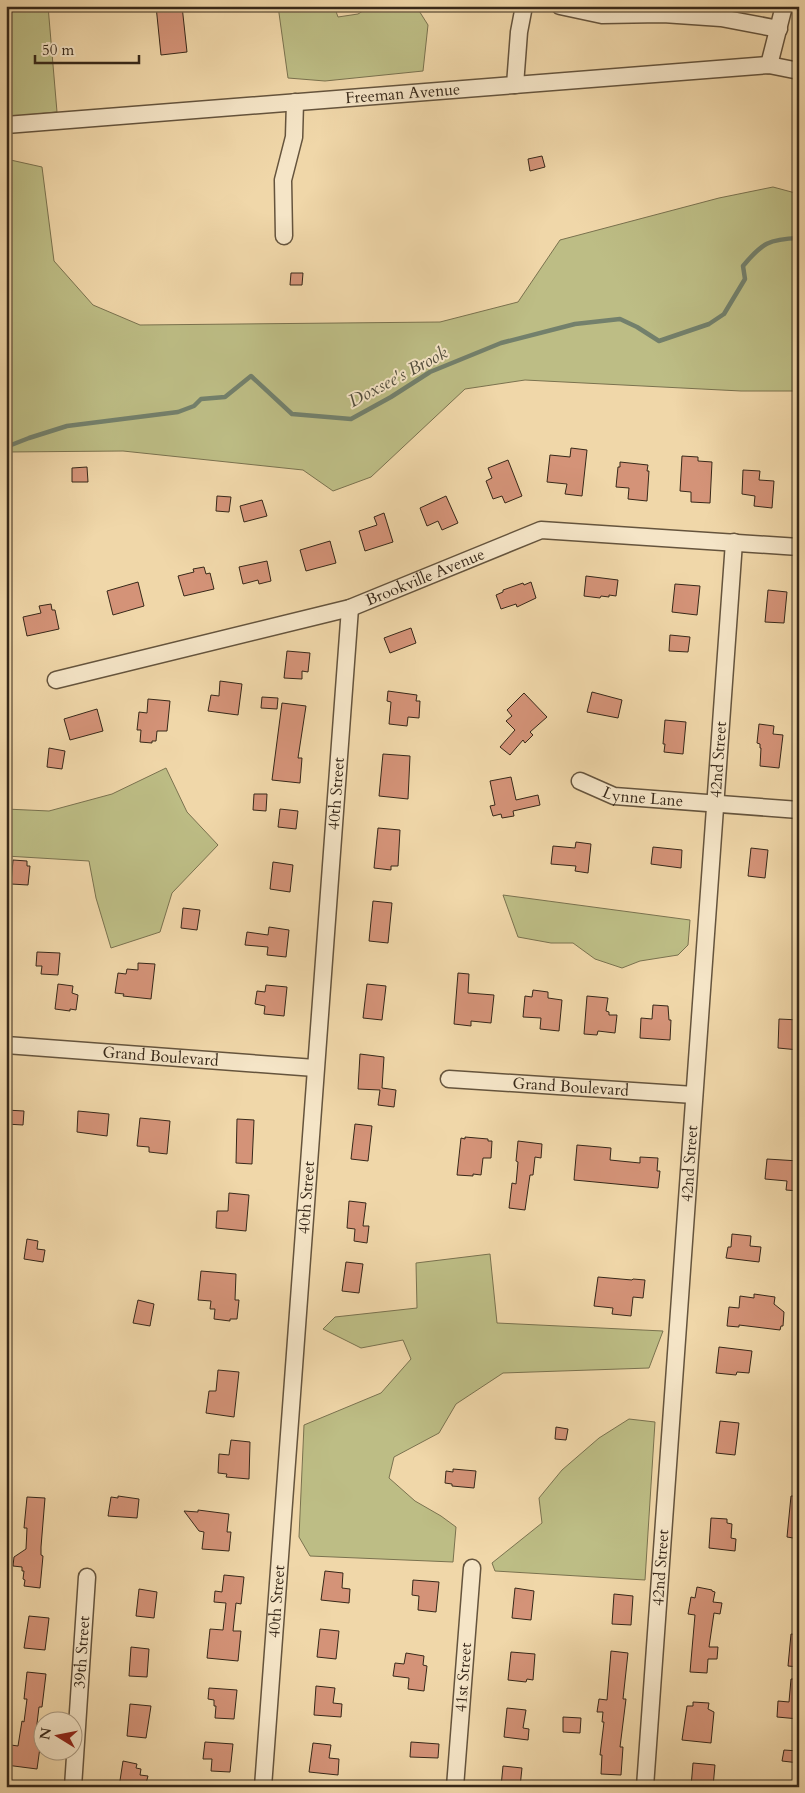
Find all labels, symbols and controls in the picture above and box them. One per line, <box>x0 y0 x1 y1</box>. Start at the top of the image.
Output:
scale bar <box>35 32 139 64</box>
text: 50 m <box>42 40 74 60</box>
street label: Freeman Avenue <box>344 78 461 109</box>
water label: Doxsee's Brook <box>344 340 452 414</box>
street label: Brookville Avenue <box>362 543 488 611</box>
street label: 42nd Street <box>705 721 732 799</box>
street label: 40th Street <box>323 756 350 831</box>
street label: Lynne Lane <box>599 781 684 812</box>
street label: Grand Boulevard <box>102 1041 220 1072</box>
street label: Grand Boulevard <box>512 1072 630 1102</box>
street label: 42nd Street <box>676 1124 703 1203</box>
street label: 40th Street <box>293 1160 320 1235</box>
street label: 42nd Street <box>647 1528 674 1607</box>
street label: 40th Street <box>263 1564 290 1639</box>
street label: 39th Street <box>69 1615 95 1689</box>
street label: 41st Street <box>450 1642 477 1713</box>
north arrow <box>32 1710 82 1760</box>
text: N <box>35 1726 56 1741</box>

